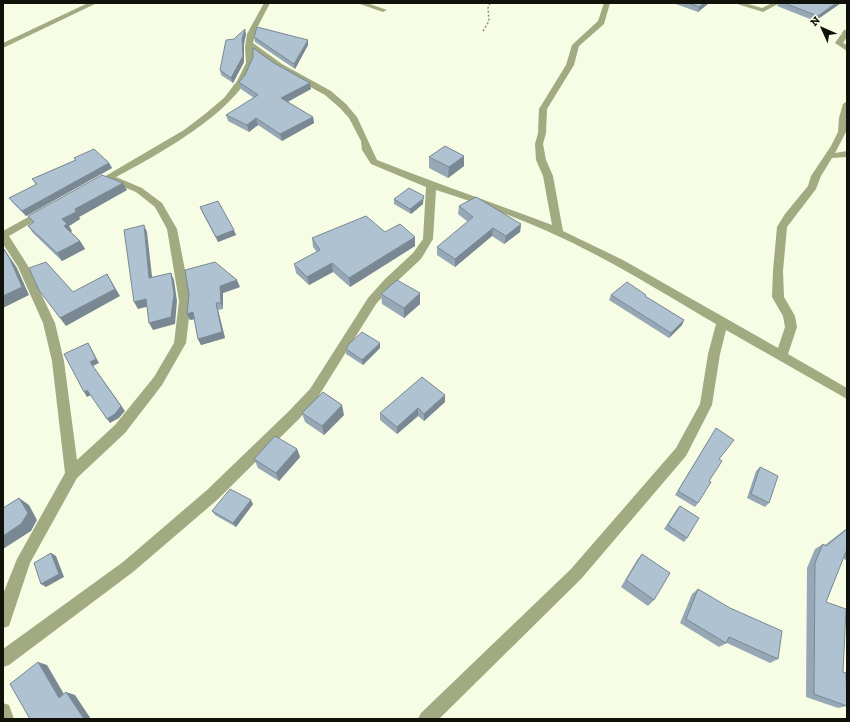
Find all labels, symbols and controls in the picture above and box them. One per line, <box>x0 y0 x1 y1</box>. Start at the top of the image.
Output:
north arrow <box>802 8 842 48</box>
text: N <box>808 13 823 29</box>

